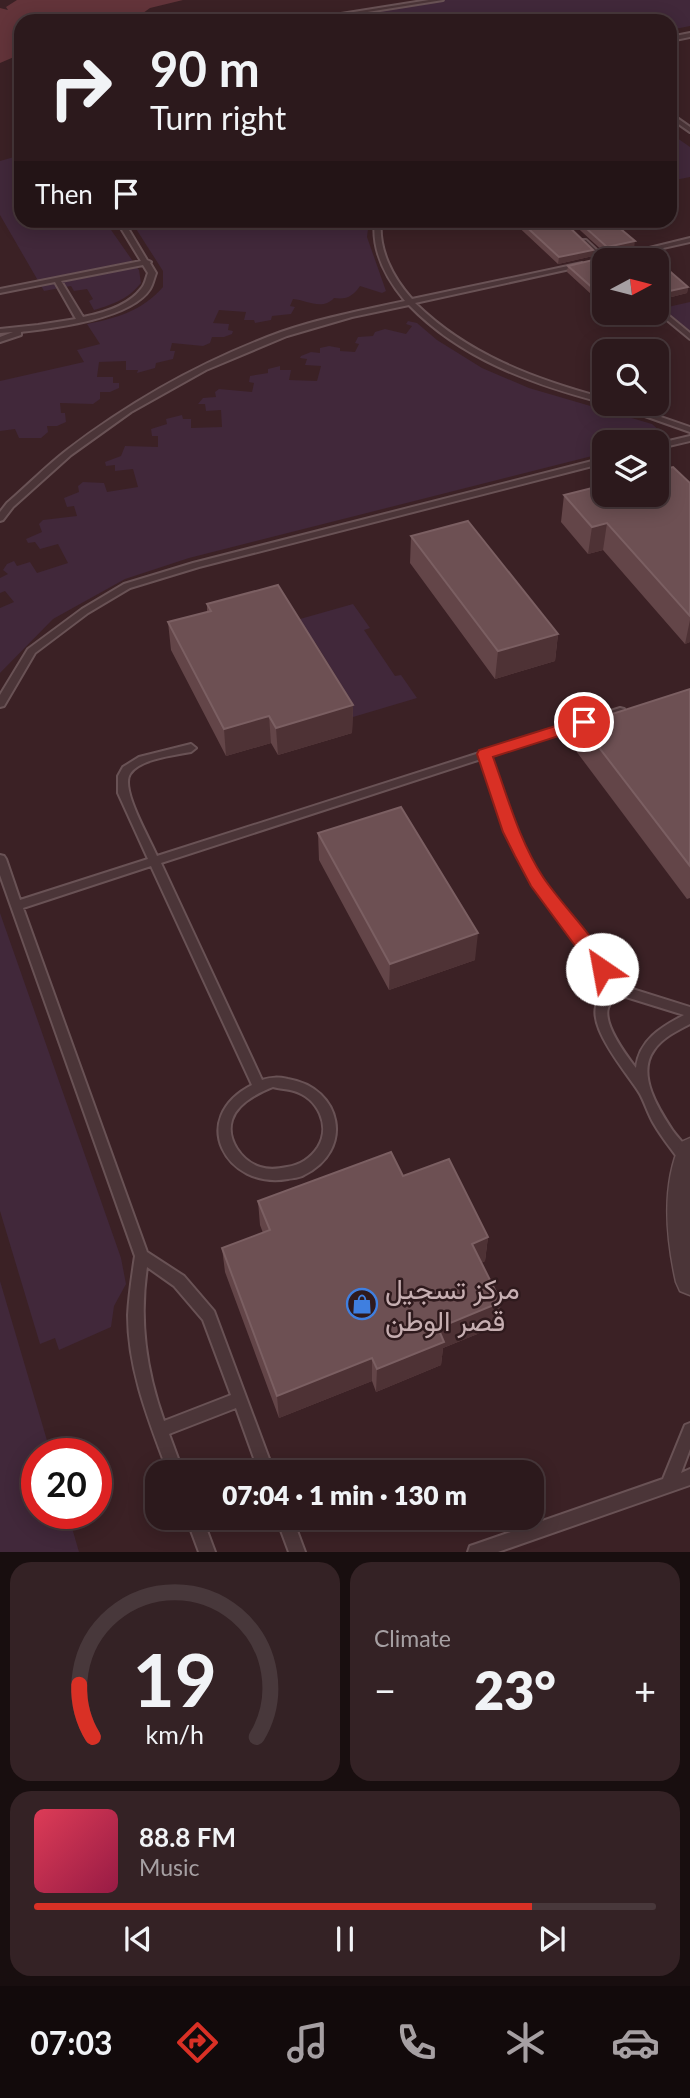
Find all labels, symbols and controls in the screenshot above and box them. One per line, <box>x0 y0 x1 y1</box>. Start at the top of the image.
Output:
text: 90 m <box>150 39 260 97</box>
icon: right <box>35 42 126 133</box>
text: Turn right <box>150 98 286 137</box>
icon: arrive <box>107 175 145 213</box>
text: Then <box>35 178 93 210</box>
north arrow <box>592 248 668 326</box>
map controls <box>592 248 669 507</box>
button: search <box>592 339 669 416</box>
button: layers <box>592 430 669 507</box>
pin <box>554 692 614 752</box>
icon: arrive <box>565 703 603 741</box>
position arrow <box>565 932 639 1006</box>
place label: مركز تسجيل قصر الوطن <box>385 1271 520 1339</box>
shop icon: مركز تسجيل قصر الوطن <box>345 1287 379 1321</box>
speed limit sign: 20 <box>21 1438 112 1529</box>
text: 07:04 · 1 min · 130 m <box>222 1479 467 1511</box>
text: Climate <box>374 1624 451 1652</box>
text: 19 <box>133 1636 217 1724</box>
text: 23° <box>474 1659 556 1721</box>
text: − <box>374 1667 396 1713</box>
text: + <box>634 1667 656 1713</box>
text: km/h <box>146 1719 204 1749</box>
text: 88.8 FM <box>139 1821 236 1853</box>
text: Music <box>139 1853 199 1881</box>
icon: previous <box>119 1920 157 1958</box>
icon: pause <box>326 1920 364 1958</box>
icon: next <box>533 1920 571 1958</box>
icon: directions <box>173 2018 222 2067</box>
icon: music <box>283 2018 332 2067</box>
icon: phone <box>392 2018 441 2067</box>
icon: climate <box>501 2018 550 2067</box>
icon: car <box>611 2018 660 2067</box>
text: 07:03 <box>30 2023 113 2062</box>

